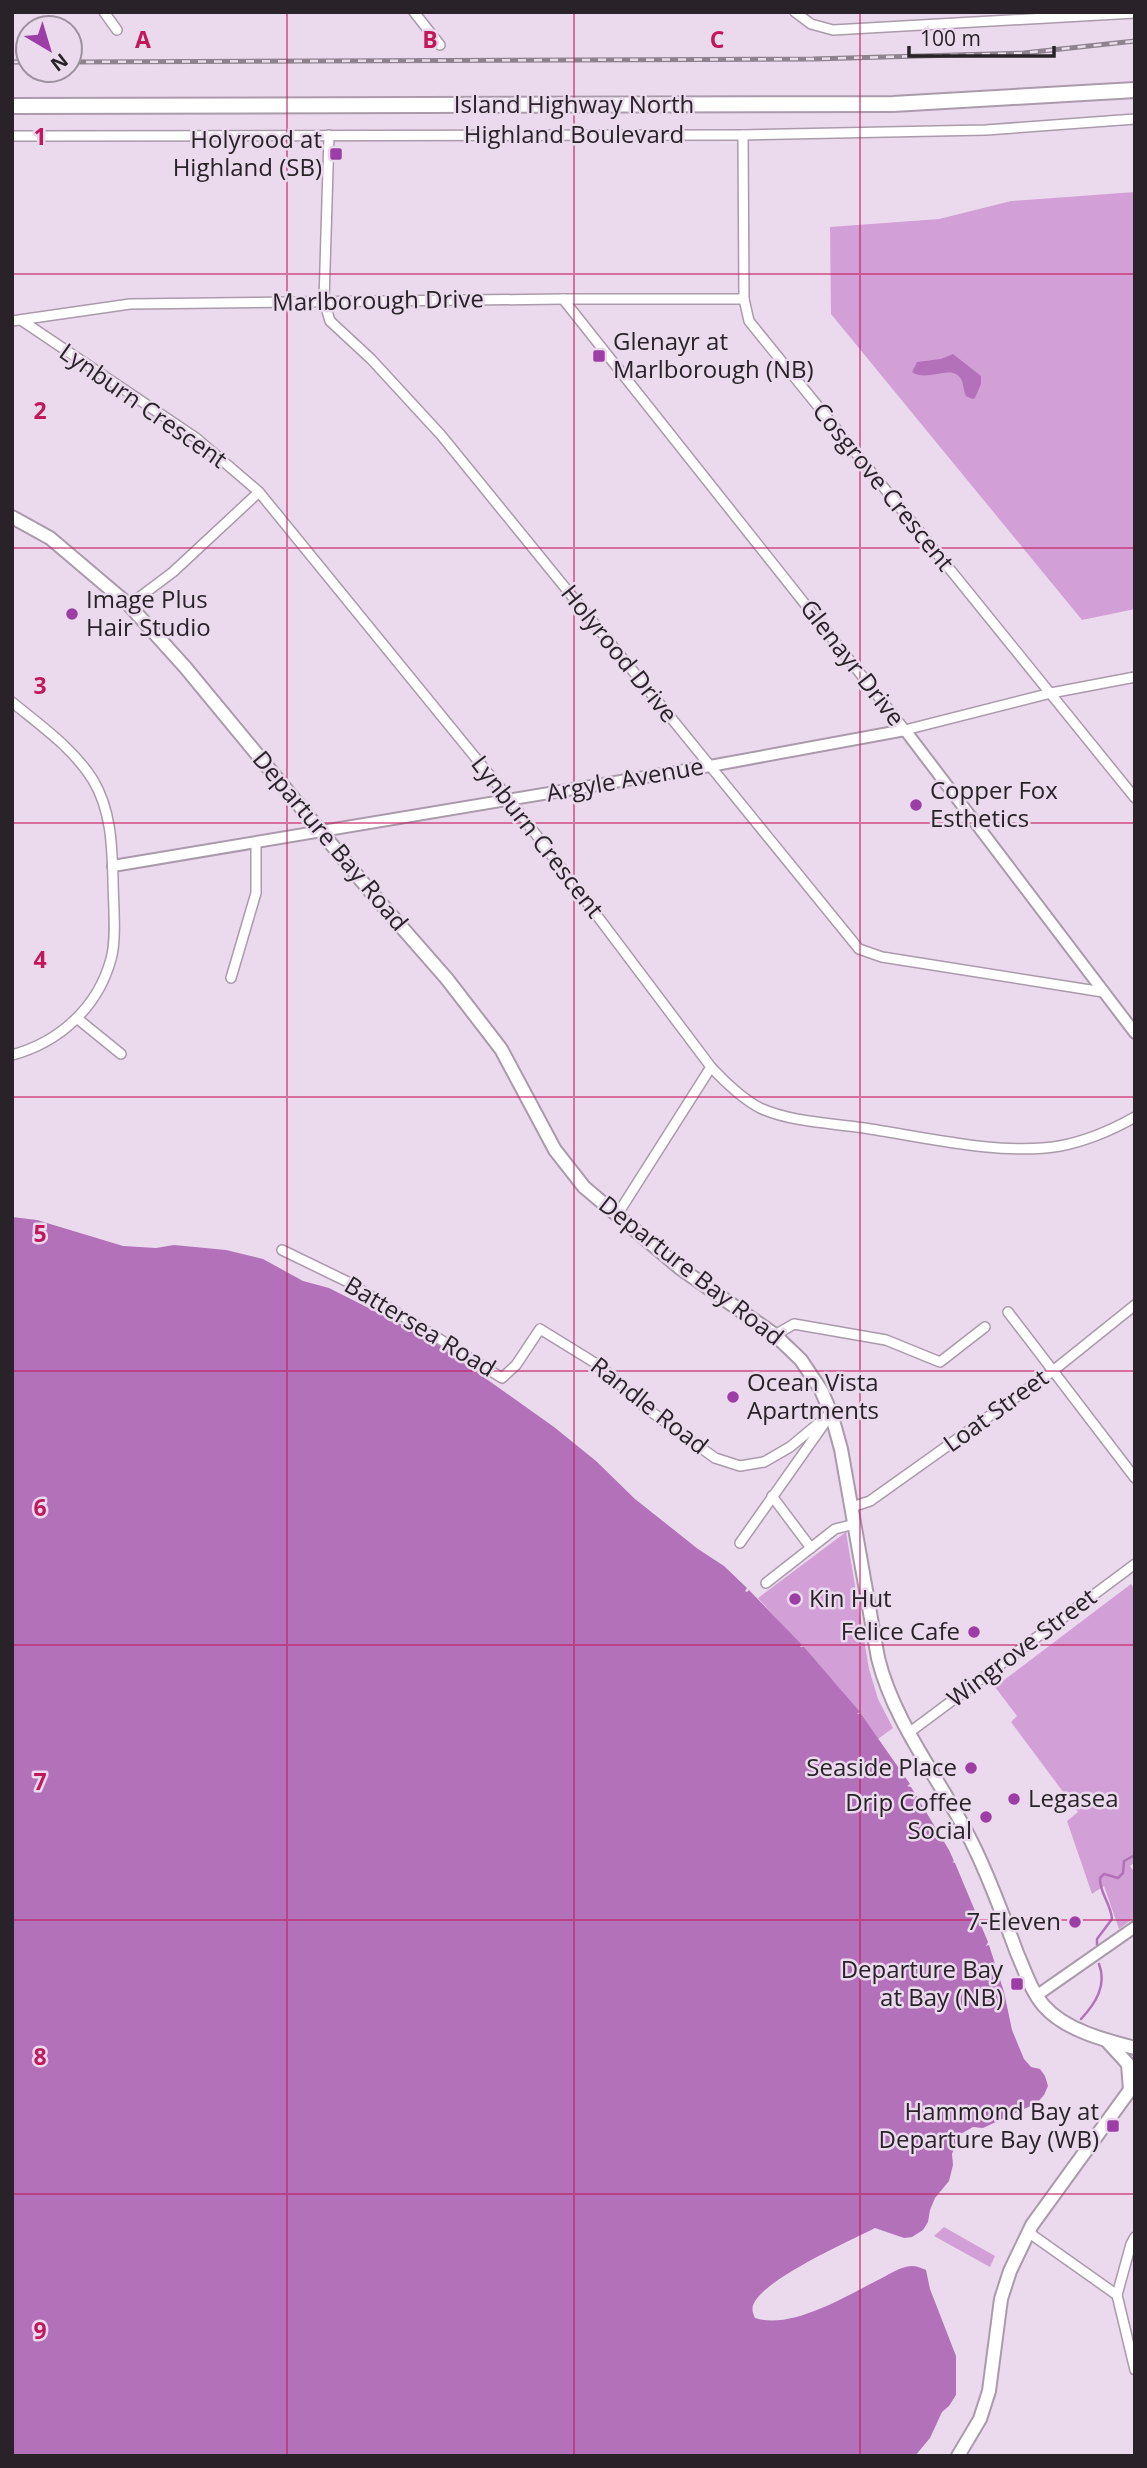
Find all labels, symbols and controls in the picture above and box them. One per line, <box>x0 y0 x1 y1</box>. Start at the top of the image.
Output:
north arrow <box>14 14 84 84</box>
scale bar <box>909 14 1054 58</box>
text: A <box>135 23 151 55</box>
text: B <box>422 23 438 55</box>
text: C <box>710 23 724 55</box>
text: 100 m <box>920 24 981 52</box>
text: N <box>45 47 74 77</box>
street label: Island Highway North <box>454 87 694 120</box>
street label: Highland Boulevard <box>464 117 684 150</box>
text: 1 <box>33 120 47 152</box>
place label: Holyrood at Highland (SB) <box>173 122 322 183</box>
marker: Holyrood at Highland (SB) <box>328 146 344 162</box>
street label: Marlborough Drive <box>272 281 484 318</box>
place label: Glenayr at Marlborough (NB) <box>613 324 814 385</box>
street label: Lynburn Crescent <box>53 335 234 475</box>
marker: Glenayr at Marlborough (NB) <box>591 348 607 364</box>
text: 2 <box>33 394 47 426</box>
street label: Cosgrove Crescent <box>806 395 962 577</box>
street label: Holyrood Drive <box>554 577 686 729</box>
place label: Image Plus Hair Studio <box>86 582 211 643</box>
street label: Glenayr Drive <box>793 592 913 732</box>
marker: Image Plus Hair Studio <box>64 606 80 622</box>
text: 3 <box>33 669 47 701</box>
street label: Departure Bay Road <box>246 743 416 937</box>
street label: Lynburn Crescent <box>464 748 612 924</box>
street label: Argyle Avenue <box>543 748 706 809</box>
place label: Copper Fox Esthetics <box>930 773 1058 834</box>
marker: Copper Fox Esthetics <box>908 797 924 813</box>
text: 4 <box>33 943 47 975</box>
street label: Departure Bay Road <box>593 1187 791 1352</box>
text: 5 <box>33 1217 47 1249</box>
street label: Battersea Road <box>339 1268 503 1384</box>
street label: Randle Road <box>584 1349 715 1461</box>
street label: Loat Street <box>936 1361 1054 1459</box>
place label: Ocean Vista Apartments <box>747 1365 879 1426</box>
marker: Ocean Vista Apartments <box>725 1389 741 1405</box>
text: 6 <box>33 1491 47 1523</box>
street label: Wingrove Street <box>940 1580 1102 1714</box>
place label: Kin Hut <box>809 1581 892 1614</box>
marker: Kin Hut <box>787 1591 803 1607</box>
place label: Felice Cafe <box>841 1614 960 1647</box>
marker: Felice Cafe <box>966 1624 982 1640</box>
place label: Seaside Place <box>806 1750 957 1783</box>
marker: Seaside Place <box>963 1760 979 1776</box>
text: 7 <box>33 1765 47 1797</box>
place label: Legasea <box>1028 1781 1119 1814</box>
place label: Drip Coffee Social <box>845 1785 972 1846</box>
marker: Legasea <box>1006 1791 1022 1807</box>
marker: Drip Coffee Social <box>978 1809 994 1825</box>
place label: 7-Eleven <box>967 1904 1061 1937</box>
marker: 7-Eleven <box>1067 1914 1083 1930</box>
place label: Departure Bay at Bay (NB) <box>841 1952 1004 2013</box>
marker: Departure Bay at Bay (NB) <box>1009 1976 1025 1992</box>
text: 8 <box>33 2040 47 2072</box>
place label: Hammond Bay at Departure Bay (WB) <box>879 2094 1099 2155</box>
marker: Hammond Bay at Departure Bay (WB) <box>1105 2118 1121 2134</box>
text: 9 <box>33 2314 47 2346</box>

